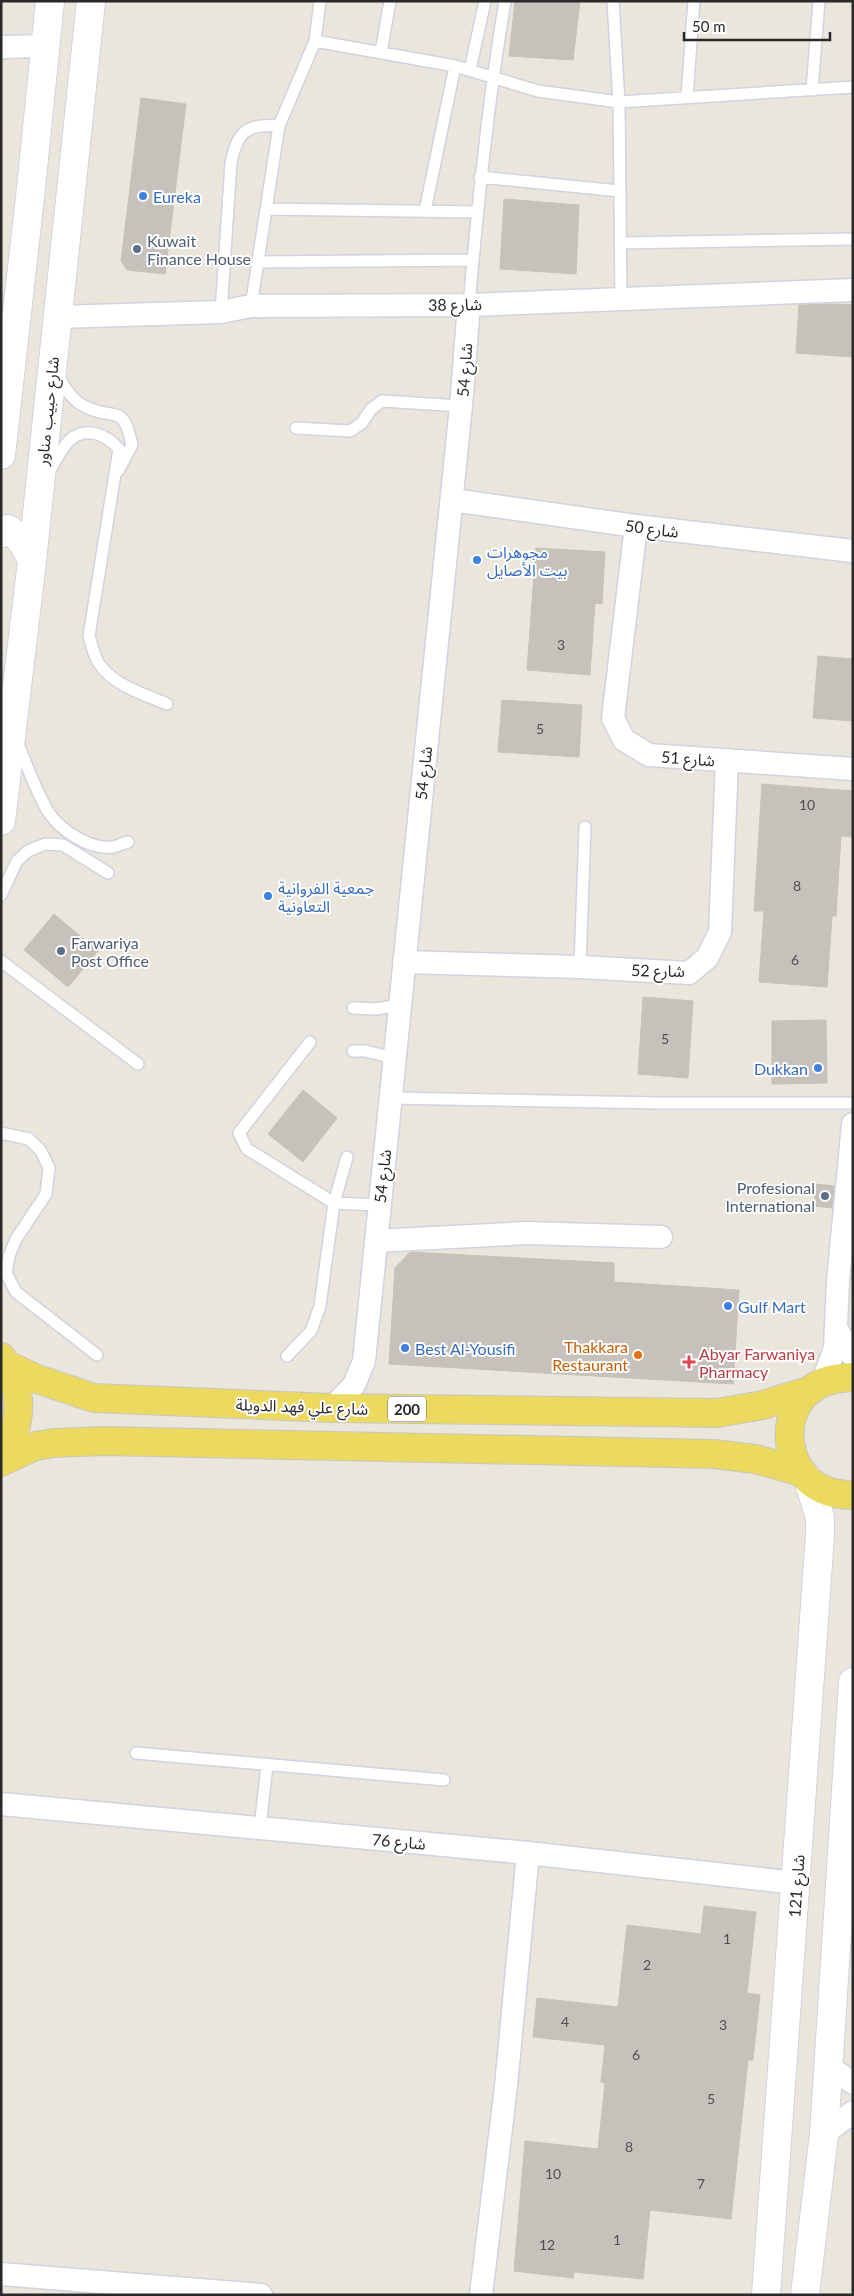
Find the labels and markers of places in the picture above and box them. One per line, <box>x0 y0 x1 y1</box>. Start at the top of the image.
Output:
place label: Eureka <box>153 187 201 206</box>
marker: Eureka <box>137 190 149 202</box>
place label: Kuwait Finance House <box>147 231 251 268</box>
marker: Kuwait Finance House <box>131 243 143 255</box>
place label: مجوهرات بيت الأصايل <box>487 542 568 580</box>
marker: مجوهرات بيت الأصايل <box>471 554 483 566</box>
place label: جمعية الفروانية التعاونية <box>278 878 374 916</box>
marker: جمعية الفروانية التعاونية <box>262 890 274 902</box>
place label: Farwariya Post Office <box>71 933 149 970</box>
marker: Farwariya Post Office <box>55 945 67 957</box>
place label: Dukkan <box>754 1059 808 1078</box>
marker: Dukkan <box>812 1062 824 1074</box>
place label: Profesional International <box>725 1178 815 1215</box>
marker: Profesional International <box>819 1190 831 1202</box>
place label: Gulf Mart <box>738 1297 806 1316</box>
marker: Gulf Mart <box>722 1300 734 1312</box>
place label: Thakkara Restaurant <box>552 1337 628 1374</box>
place label: Best Al-Yousifi <box>415 1339 516 1358</box>
marker: Best Al-Yousifi <box>399 1342 411 1354</box>
place label: Abyar Farwaniya Pharmacy <box>699 1344 815 1381</box>
marker: Thakkara Restaurant <box>632 1349 644 1361</box>
marker: Abyar Farwaniya Pharmacy <box>683 1356 695 1368</box>

